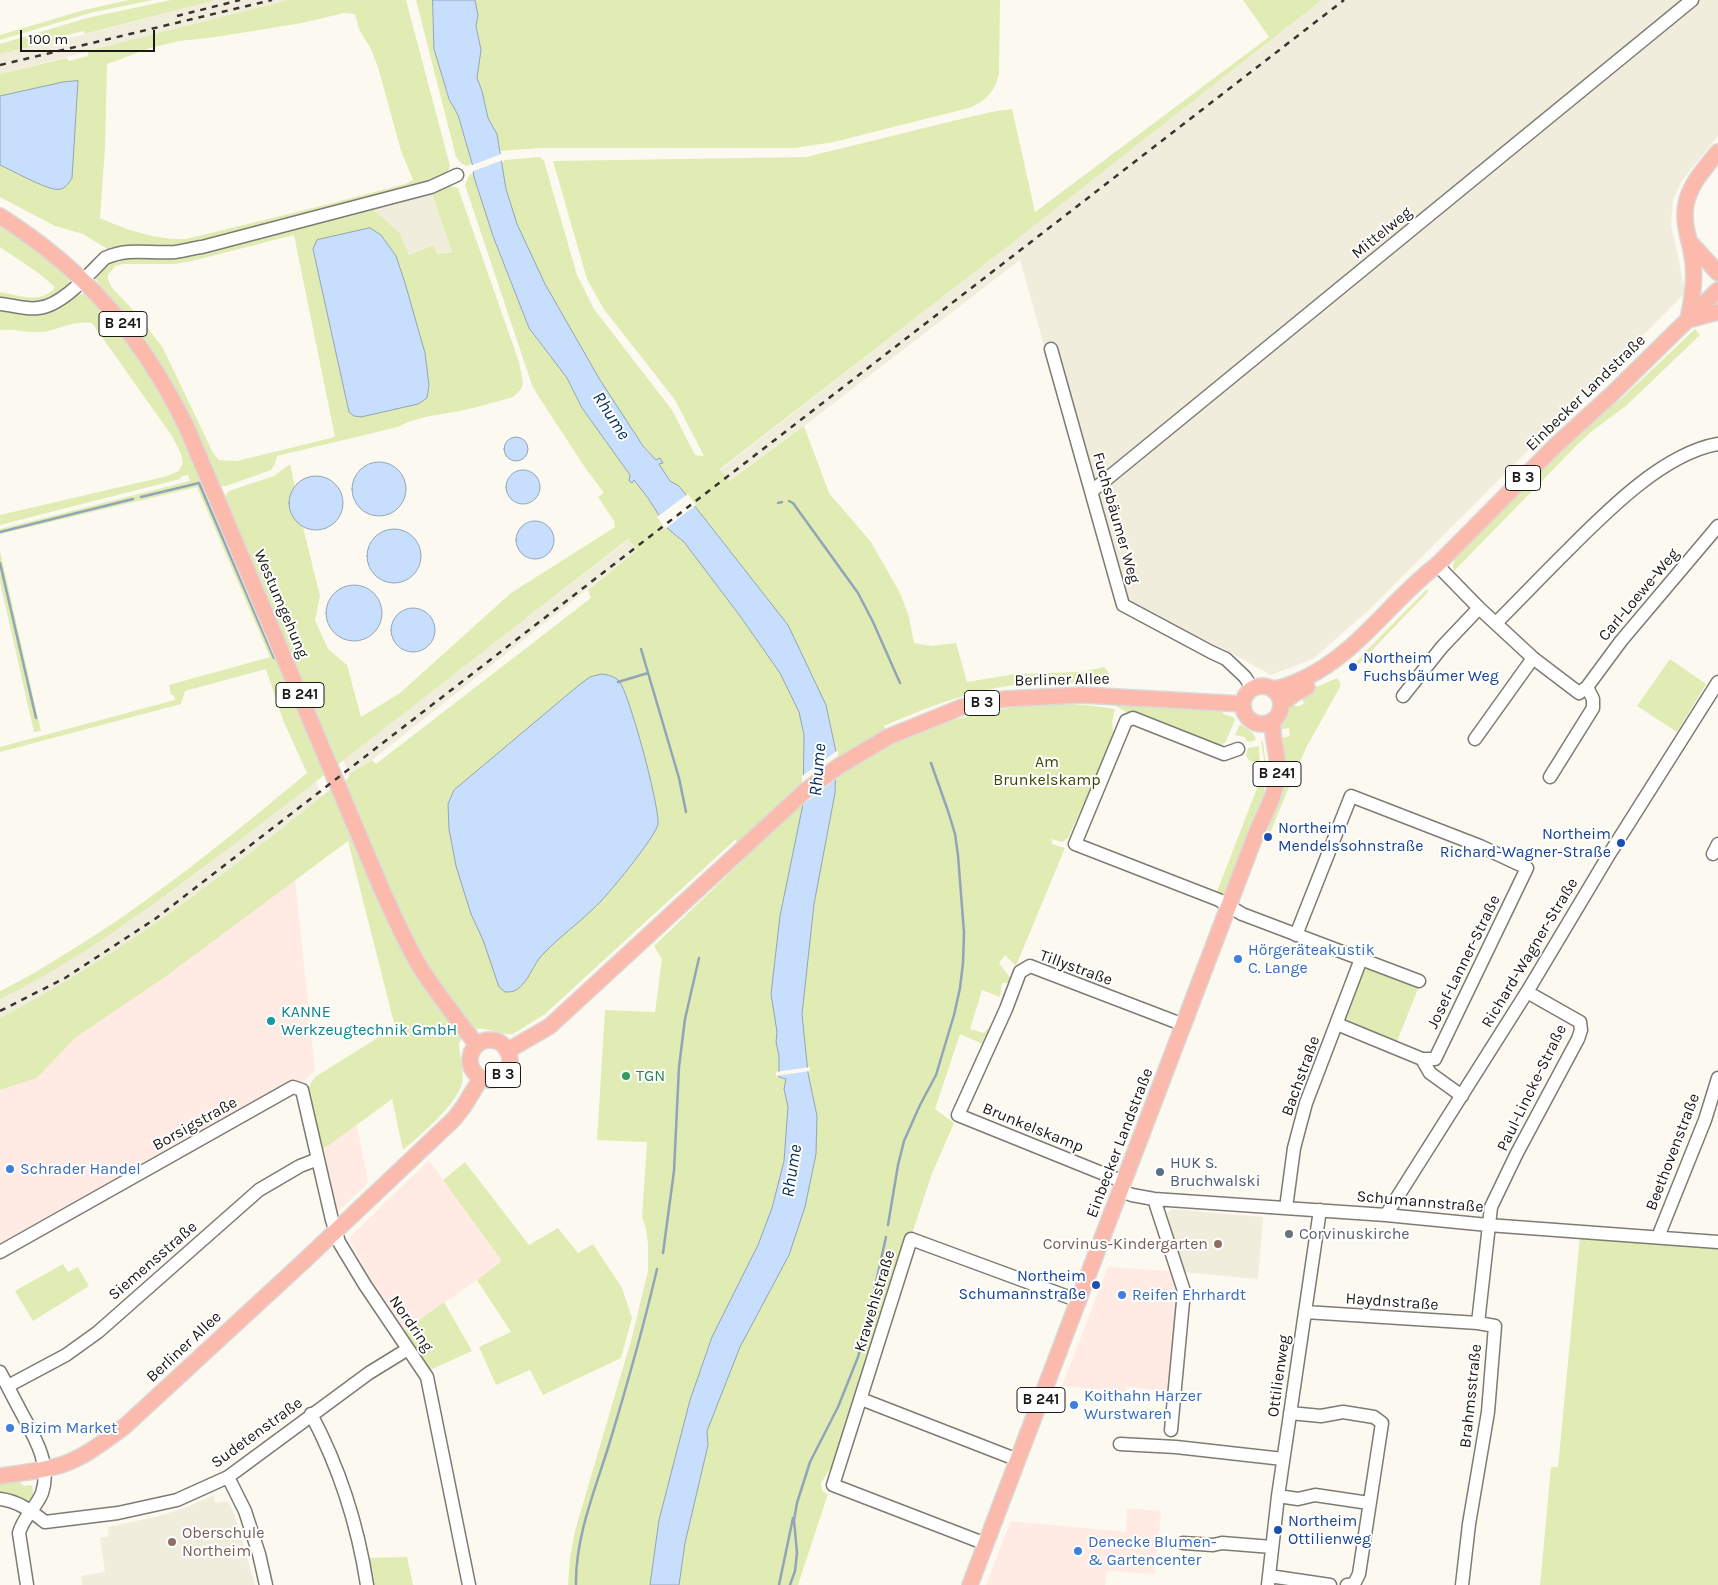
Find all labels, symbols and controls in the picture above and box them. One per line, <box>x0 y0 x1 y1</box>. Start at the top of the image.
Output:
scale bar <box>22 20 158 52</box>
text: 100 m <box>28 30 68 48</box>
street label: Mittelweg <box>1348 203 1416 263</box>
road number: B 241 <box>99 312 147 336</box>
street label: Einbecker Landstraße <box>1522 331 1650 455</box>
water label: Rhume <box>588 388 634 444</box>
street label: Fuchsbäumer Weg <box>1088 450 1144 586</box>
road number: B 3 <box>1506 466 1540 490</box>
street label: Carl-Loewe-Weg <box>1595 545 1683 645</box>
street label: Westumgehung <box>249 547 313 661</box>
place label: Northeim Fuchsbäumer Weg <box>1363 648 1499 686</box>
marker: Northeim Fuchsbäumer Weg <box>1347 661 1359 673</box>
street label: Berliner Allee <box>1014 670 1110 690</box>
road number: B 241 <box>276 682 324 708</box>
road number: B 3 <box>964 690 1000 716</box>
water label: Rhume <box>805 743 831 797</box>
park label: Am Brunkelskamp <box>993 752 1101 790</box>
road number: B 241 <box>1253 762 1301 786</box>
place label: Northeim Mendelssohnstraße <box>1278 818 1424 856</box>
place label: Northeim Richard-Wagner-Straße <box>1440 824 1611 862</box>
marker: Northeim Mendelssohnstraße <box>1262 831 1274 843</box>
marker: Northeim Richard-Wagner-Straße <box>1615 837 1627 849</box>
street label: Richard-Wagner-Straße <box>1478 875 1582 1031</box>
street label: Josef-Lanner-Straße <box>1423 892 1505 1032</box>
place label: Hörgeräteakustik C. Lange <box>1248 940 1375 978</box>
street label: Tillystraße <box>1037 946 1115 990</box>
marker: Hörgeräteakustik C. Lange <box>1232 953 1244 965</box>
place label: KANNE Werkzeugtechnik GmbH <box>281 1002 457 1040</box>
marker: KANNE Werkzeugtechnik GmbH <box>265 1015 277 1027</box>
street label: Paul-Lincke-Straße <box>1493 1021 1571 1155</box>
street label: Bachstraße <box>1278 1033 1324 1119</box>
road number: B 3 <box>486 1062 520 1088</box>
place label: TGN <box>636 1066 665 1086</box>
street label: Einbecker Landstraße <box>1083 1066 1157 1220</box>
marker: TGN <box>620 1070 632 1082</box>
street label: Beethovenstraße <box>1642 1091 1704 1213</box>
street label: Borsigstraße <box>149 1093 241 1155</box>
street label: Brunkelskamp <box>980 1099 1086 1157</box>
water label: Rhume <box>777 1143 807 1199</box>
place label: HUK S. Bruchwalski <box>1170 1153 1260 1191</box>
place label: Schrader Handel <box>20 1159 141 1179</box>
marker: Schrader Handel <box>4 1163 16 1175</box>
marker: HUK S. Bruchwalski <box>1154 1166 1166 1178</box>
street label: Schumannstraße <box>1356 1187 1484 1217</box>
street label: Siemensstraße <box>105 1217 201 1305</box>
place label: Corvinuskirche <box>1299 1224 1410 1244</box>
marker: Corvinuskirche <box>1283 1228 1295 1240</box>
place label: Corvinus-Kindergarten <box>1043 1234 1208 1254</box>
marker: Corvinus-Kindergarten <box>1212 1238 1224 1250</box>
street label: Krawehlstraße <box>850 1248 900 1354</box>
place label: Northeim Schumannstraße <box>959 1266 1086 1304</box>
marker: Northeim Schumannstraße <box>1090 1279 1102 1291</box>
place label: Reifen Ehrhardt <box>1132 1285 1246 1305</box>
marker: Reifen Ehrhardt <box>1116 1289 1128 1301</box>
street label: Haydnstraße <box>1345 1289 1439 1315</box>
street label: Nordring <box>385 1292 437 1356</box>
street label: Berliner Allee <box>143 1308 225 1386</box>
street label: Ottilienweg <box>1264 1334 1294 1418</box>
street label: Brahmsstraße <box>1456 1343 1486 1449</box>
place label: Koithahn Harzer Wurstwaren <box>1084 1386 1202 1424</box>
road number: B 241 <box>1017 1388 1065 1412</box>
street label: Sudetenstraße <box>208 1393 306 1473</box>
marker: Koithahn Harzer Wurstwaren <box>1068 1399 1080 1411</box>
place label: Bizim Market <box>20 1418 117 1438</box>
marker: Bizim Market <box>4 1422 16 1434</box>
place label: Northeim Ottilienweg <box>1288 1511 1371 1549</box>
place label: Oberschule Northeim <box>182 1523 265 1561</box>
marker: Northeim Ottilienweg <box>1272 1524 1284 1536</box>
place label: Denecke Blumen- & Gartencenter <box>1088 1532 1216 1570</box>
marker: Oberschule Northeim <box>166 1536 178 1548</box>
marker: Denecke Blumen- & Gartencenter <box>1072 1545 1084 1557</box>

